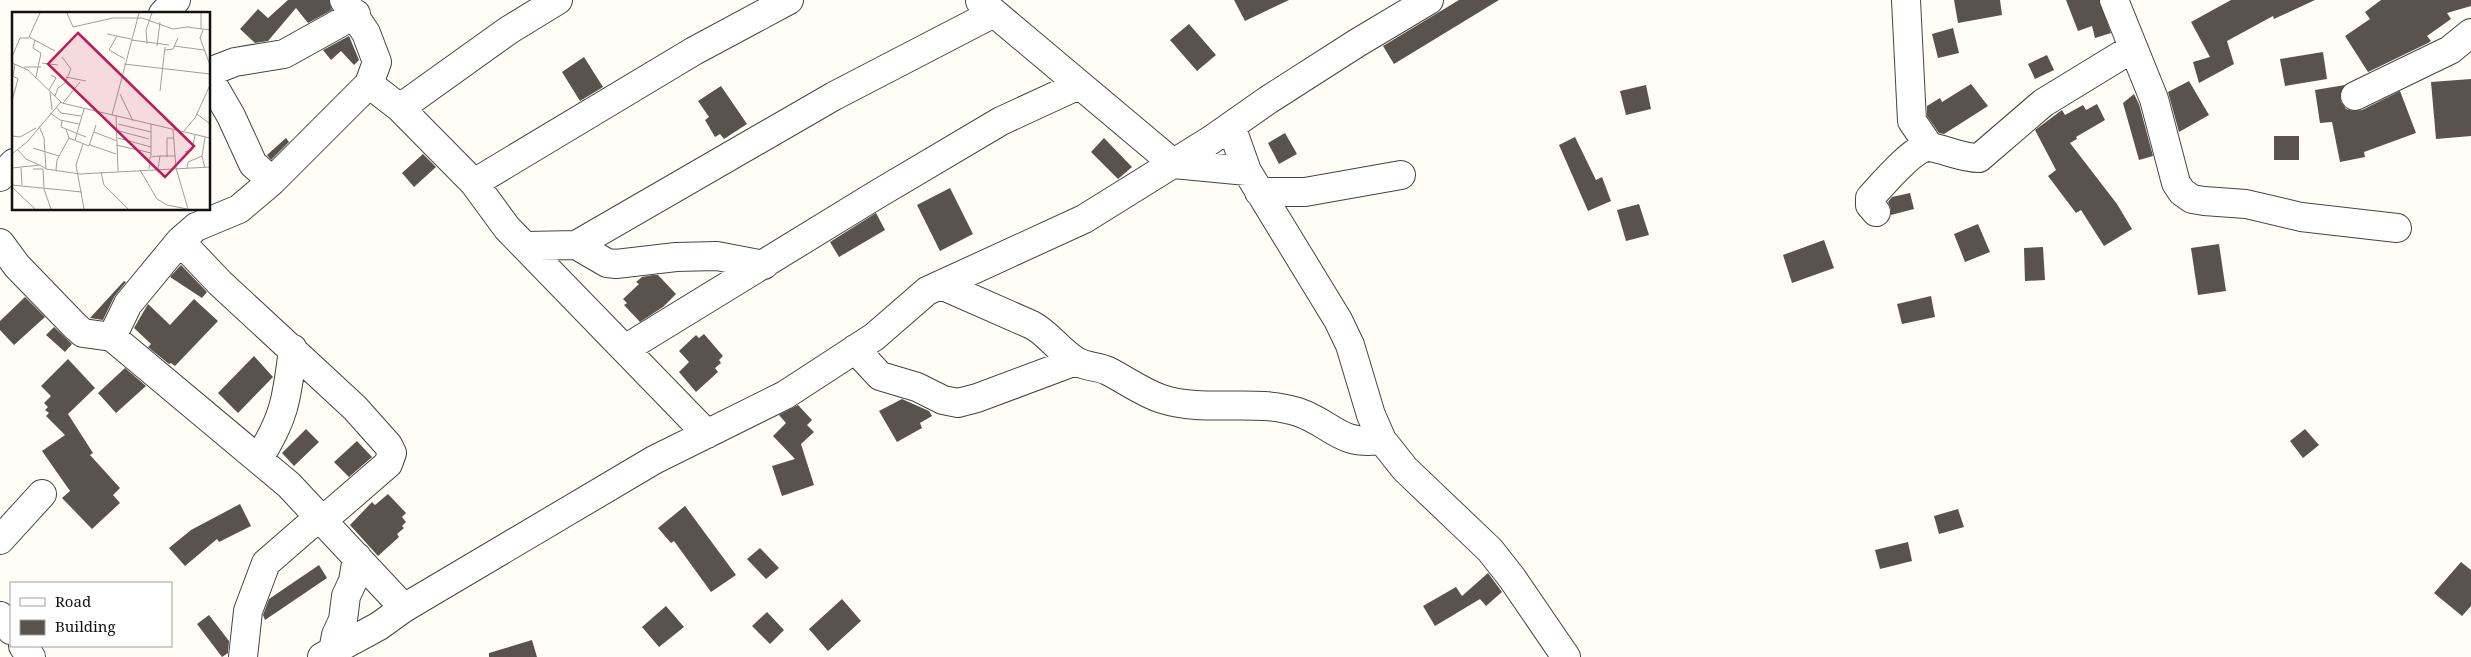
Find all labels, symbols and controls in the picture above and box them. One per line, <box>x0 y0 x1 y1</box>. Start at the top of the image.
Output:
inset map <box>12 12 210 210</box>
legend <box>10 582 172 647</box>
text: Road <box>55 591 91 611</box>
text: Building <box>55 616 116 636</box>

